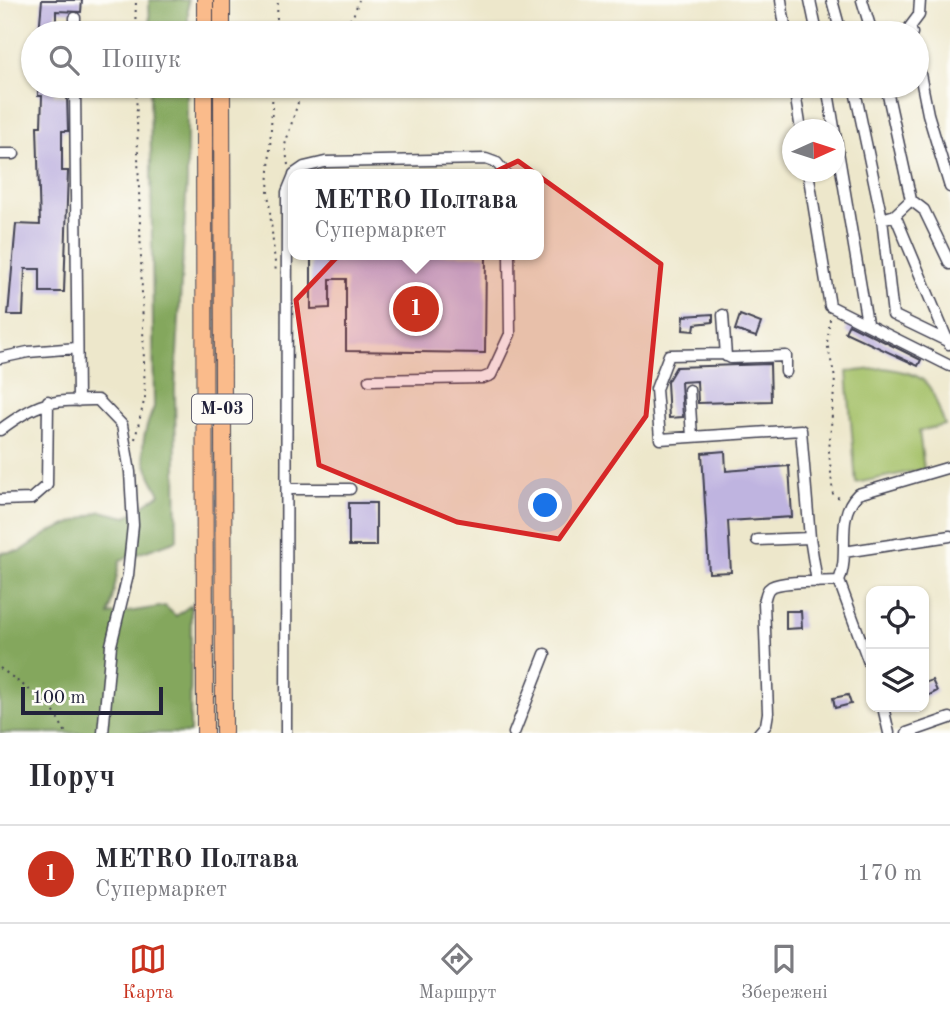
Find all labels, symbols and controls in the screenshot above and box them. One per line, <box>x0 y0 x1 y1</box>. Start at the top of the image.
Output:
search box <box>21 21 929 98</box>
icon: search <box>45 41 83 79</box>
text: Пошук <box>101 47 181 73</box>
north arrow <box>782 119 845 182</box>
popup <box>288 169 544 260</box>
text: METRO Полтава <box>314 188 518 214</box>
text: Супермаркет <box>314 219 446 242</box>
pin: 1 <box>393 283 439 335</box>
road number: М-03 <box>192 394 252 424</box>
your location <box>528 488 562 522</box>
map controls <box>866 586 929 712</box>
button: locate <box>866 586 929 649</box>
button: layers <box>866 649 929 712</box>
scale bar <box>21 684 163 716</box>
text: 100 m <box>32 689 85 708</box>
text: Поруч <box>28 763 115 793</box>
text: METRO Полтава <box>95 847 299 873</box>
text: 1 <box>44 862 58 885</box>
text: 170 m <box>857 862 922 885</box>
text: Супермаркет <box>95 878 227 901</box>
tab: Карта <box>122 940 174 1005</box>
tab: Маршрут <box>418 940 496 1005</box>
tab: Збережені <box>741 940 828 1005</box>

